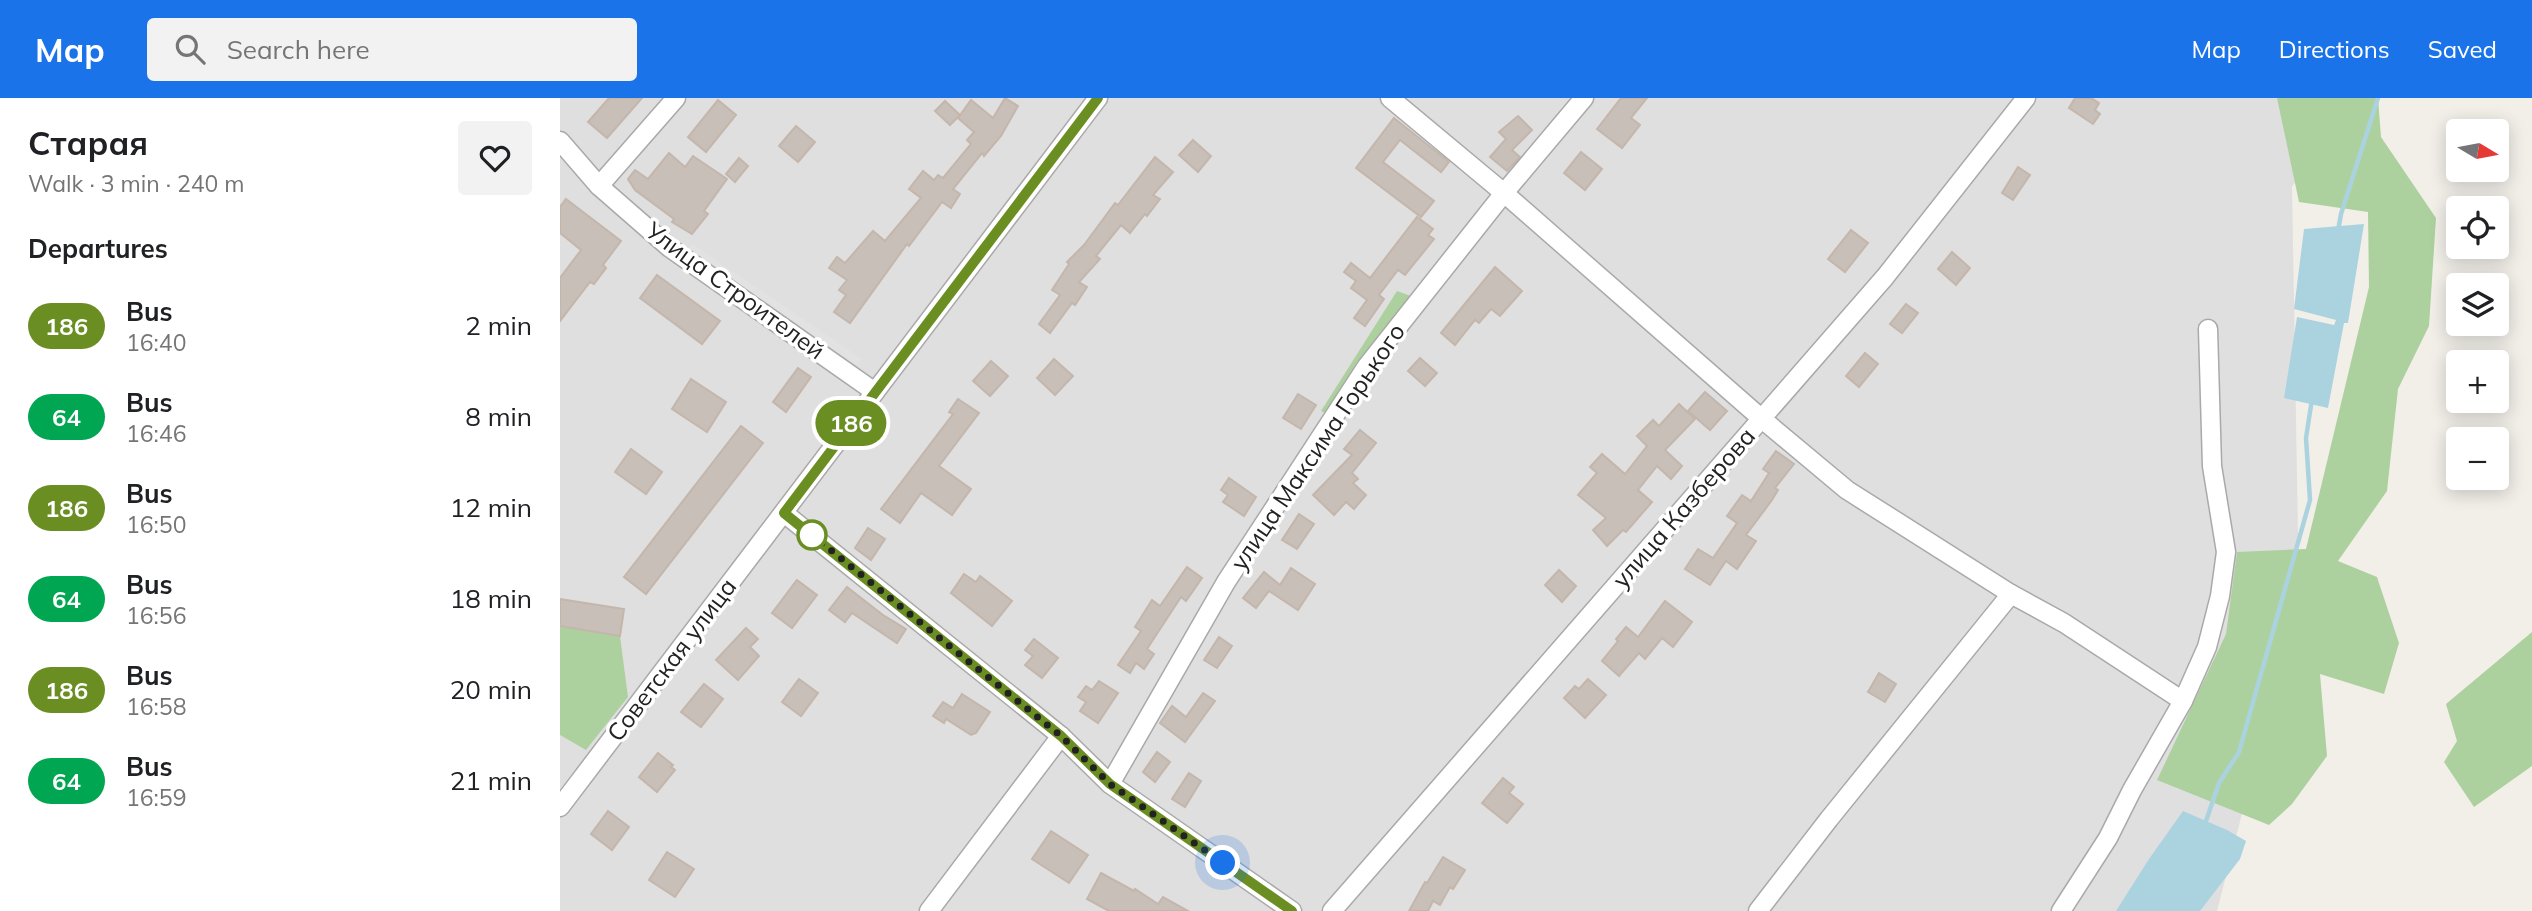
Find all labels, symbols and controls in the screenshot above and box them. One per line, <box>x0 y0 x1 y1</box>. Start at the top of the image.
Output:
search box <box>147 18 637 81</box>
text: Map <box>35 29 105 70</box>
icon: search <box>171 30 209 68</box>
text: Search here <box>227 33 370 66</box>
text: Map <box>2191 34 2241 64</box>
text: Directions <box>2279 34 2390 64</box>
text: Saved <box>2428 34 2497 64</box>
north arrow <box>2446 119 2510 182</box>
map controls <box>2446 119 2509 490</box>
button: heart <box>458 121 532 195</box>
text: Старая <box>28 122 148 163</box>
text: Walk · 3 min · 240 m <box>28 169 245 198</box>
button: locate <box>2446 196 2509 259</box>
street label: Улица Строителей <box>639 215 831 365</box>
text: Departures <box>28 232 168 265</box>
button: layers <box>2446 273 2509 336</box>
text: Bus <box>126 295 172 328</box>
text: 2 min <box>465 309 532 342</box>
text: 186 <box>45 311 88 341</box>
street label: улица Максима Горького <box>1223 317 1411 576</box>
text: 16:40 <box>126 328 186 357</box>
button: + <box>2446 350 2509 413</box>
text: Bus <box>126 386 172 419</box>
text: 8 min <box>465 400 532 433</box>
line badge: 186 <box>811 400 891 446</box>
text: 64 <box>52 402 81 432</box>
text: 186 <box>829 408 873 438</box>
text: 16:46 <box>126 419 186 448</box>
street label: улица Казберова <box>1605 421 1761 594</box>
button: − <box>2446 427 2509 490</box>
text: Bus <box>126 477 172 510</box>
text: 12 min <box>450 491 532 524</box>
text: 186 <box>45 493 88 523</box>
text: 16:50 <box>126 510 186 539</box>
unlabelled marker <box>797 520 827 550</box>
text: Bus <box>126 568 172 601</box>
street label: Советская улица <box>600 572 742 747</box>
text: 18 min <box>450 582 532 615</box>
text: 64 <box>52 584 81 614</box>
text: 16:56 <box>126 601 186 630</box>
text: Bus <box>126 659 172 692</box>
text: 20 min <box>450 673 532 706</box>
text: 186 <box>45 675 88 705</box>
text: 16:58 <box>126 692 186 721</box>
text: Bus <box>126 750 172 783</box>
text: 21 min <box>450 764 532 797</box>
text: 64 <box>52 766 81 796</box>
text: 16:59 <box>126 783 186 812</box>
your location <box>1205 845 1240 880</box>

